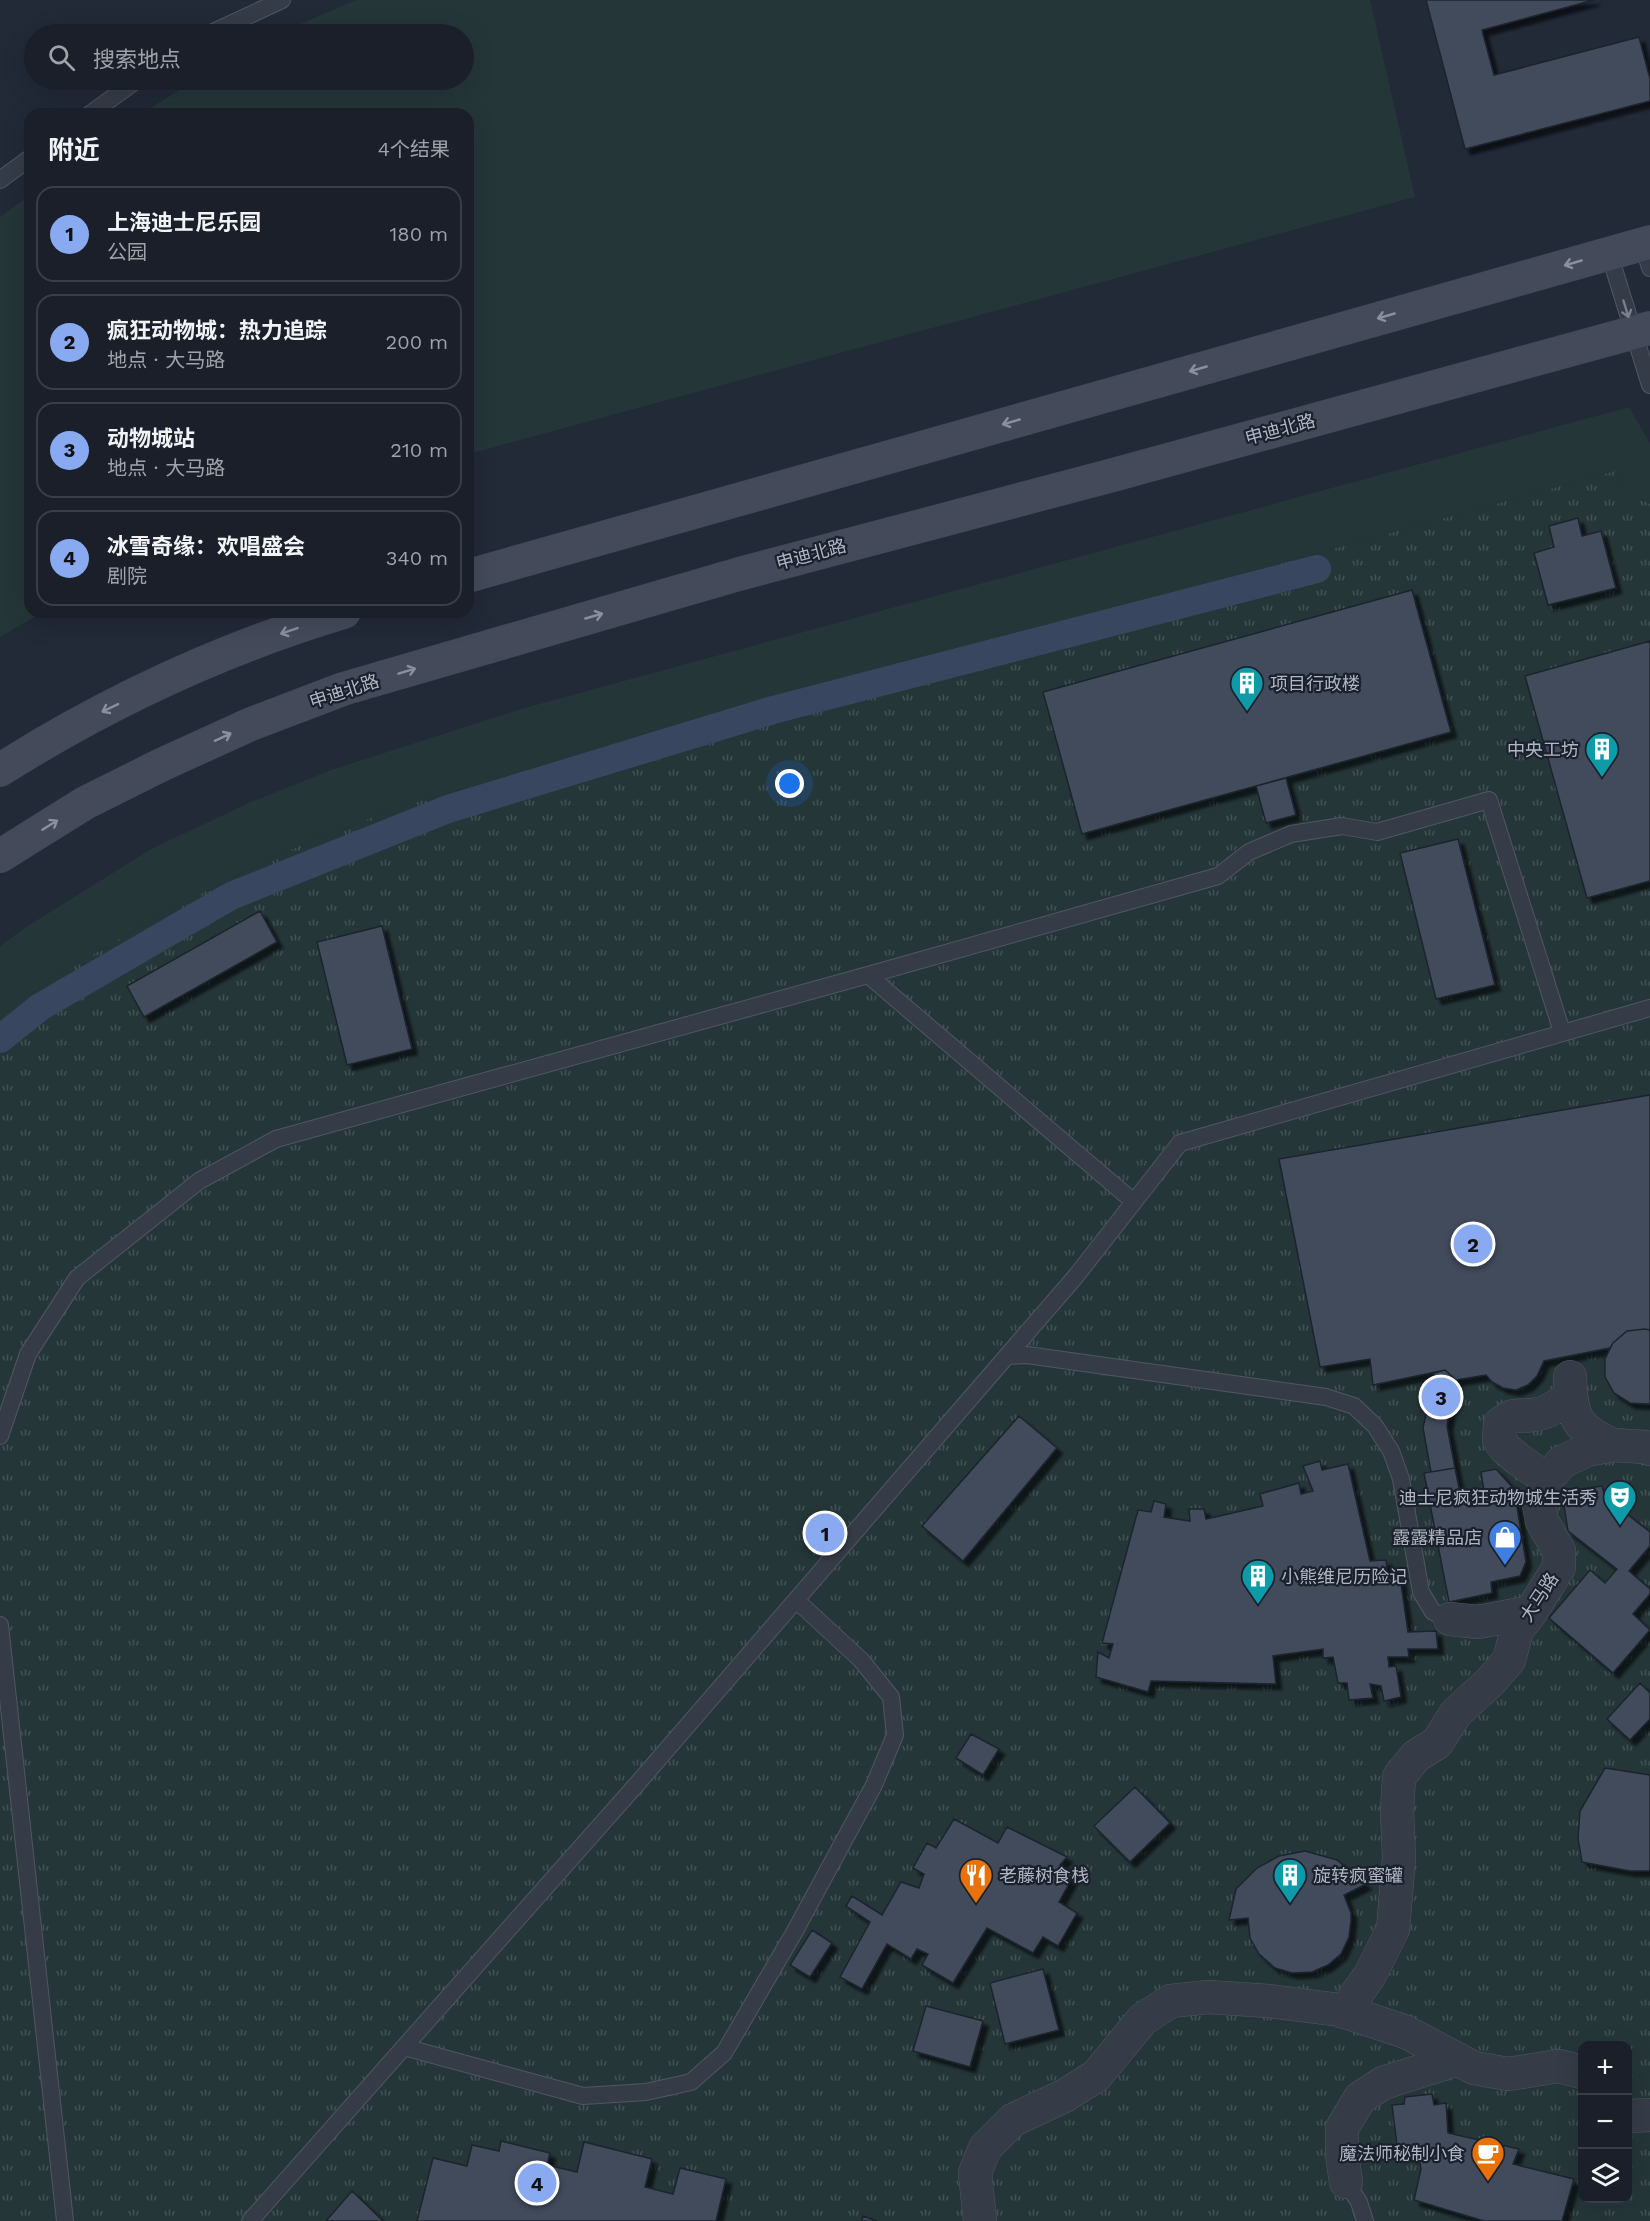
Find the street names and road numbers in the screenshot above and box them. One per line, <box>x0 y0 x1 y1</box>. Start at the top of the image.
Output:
street label: 申迪北路 <box>1243 410 1317 448</box>
street label: 申迪北路 <box>774 535 848 573</box>
street label: 申迪北路 <box>307 670 381 712</box>
street label: 大马路 <box>1515 1569 1563 1625</box>

